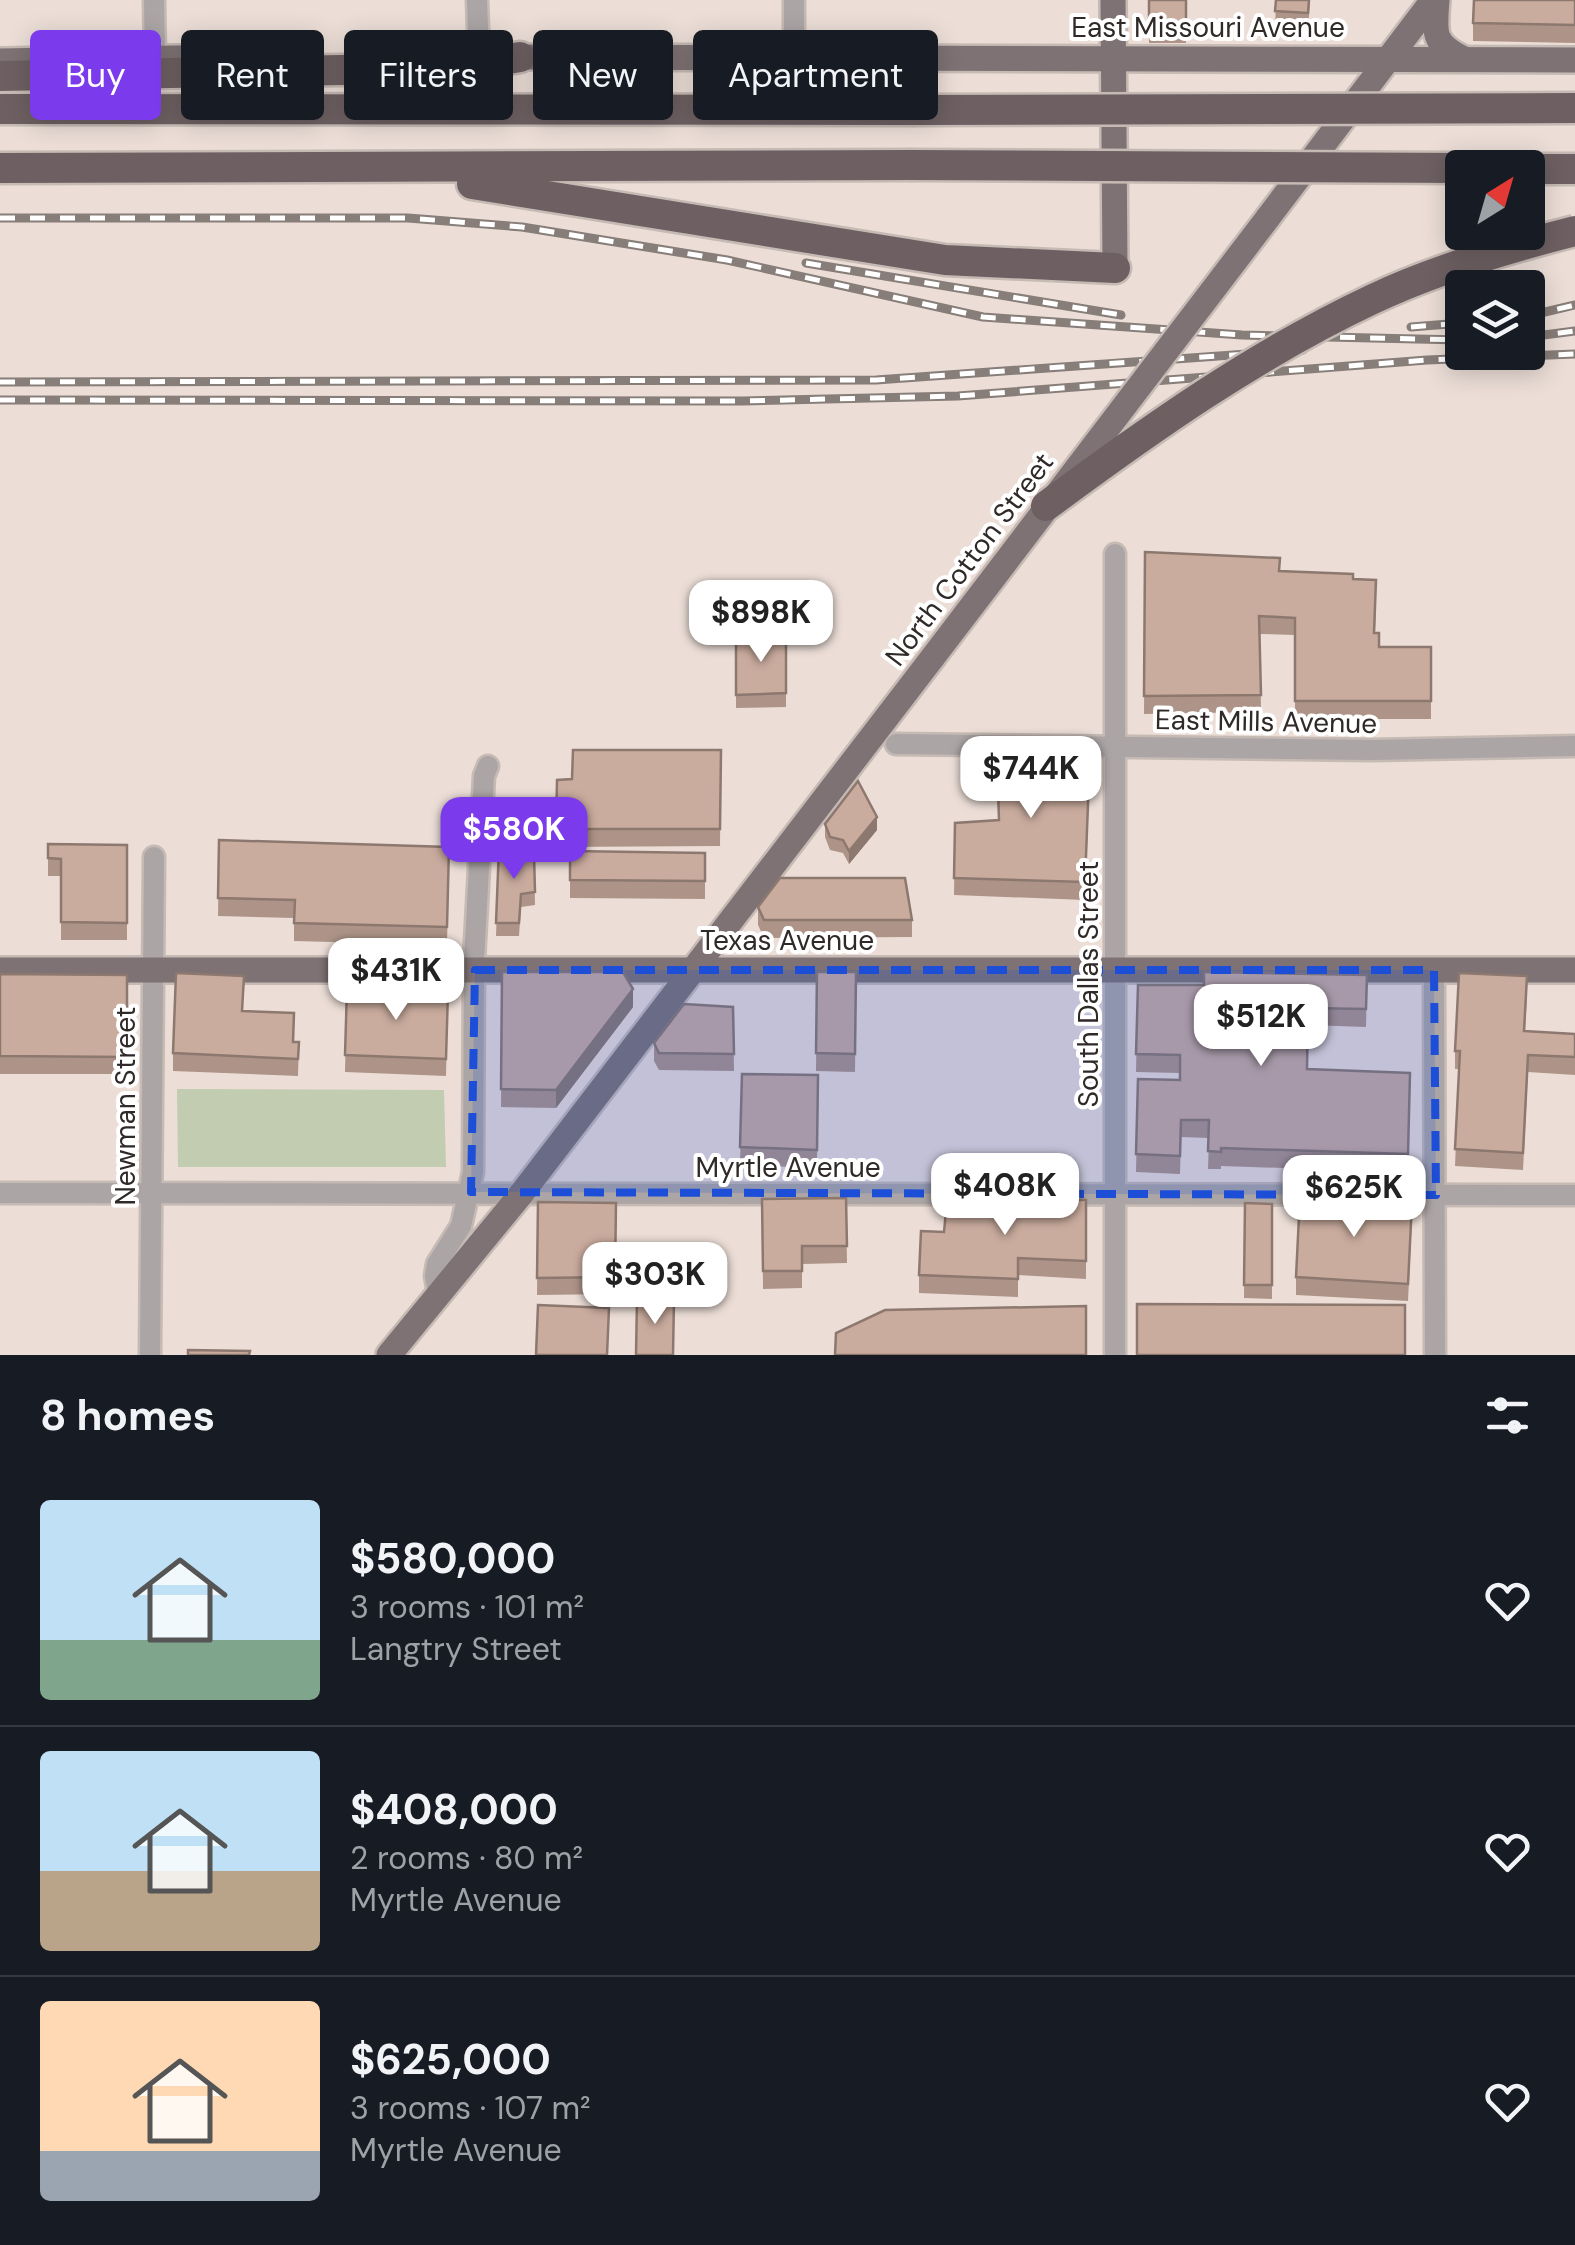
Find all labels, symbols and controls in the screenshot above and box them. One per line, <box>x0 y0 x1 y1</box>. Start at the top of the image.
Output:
street label: East Missouri Avenue <box>1071 9 1345 46</box>
chip: Buy <box>30 30 161 120</box>
chip: Rent <box>181 30 324 120</box>
chip: Filters <box>344 30 513 120</box>
chip: New <box>533 30 673 120</box>
chip: Apartment <box>693 30 938 120</box>
north arrow <box>1445 150 1545 250</box>
map controls <box>1445 150 1545 370</box>
button: layers <box>1445 270 1545 370</box>
street label: North Cotton Street <box>877 445 1062 673</box>
pin: $898K <box>691 580 831 665</box>
text: $898K <box>711 591 811 633</box>
street label: East Mills Avenue <box>1155 701 1377 742</box>
pin: $744K <box>961 736 1101 821</box>
text: $744K <box>982 747 1080 789</box>
pin: $580K <box>444 797 584 882</box>
text: $580K <box>463 808 565 850</box>
street label: South Dallas Street <box>1070 861 1107 1107</box>
street label: Texas Avenue <box>700 922 874 959</box>
pin: $431K <box>326 938 466 1023</box>
text: $431K <box>350 949 442 991</box>
pin: $512K <box>1191 984 1331 1069</box>
text: $512K <box>1216 995 1306 1037</box>
street label: Newman Street <box>107 1006 144 1206</box>
street label: Myrtle Avenue <box>695 1149 881 1186</box>
pin: $408K <box>935 1153 1075 1238</box>
pin: $625K <box>1284 1155 1424 1240</box>
text: $408K <box>953 1164 1057 1206</box>
text: $625K <box>1305 1166 1403 1208</box>
pin: $303K <box>585 1242 725 1327</box>
text: $303K <box>604 1253 706 1295</box>
text: 8 homes <box>40 1388 215 1443</box>
icon: filters <box>1480 1388 1535 1443</box>
text: $580,000 <box>350 1531 555 1586</box>
icon: home <box>120 1540 240 1660</box>
icon: heart <box>1480 1573 1535 1628</box>
text: 3 rooms · 101 m² <box>350 1586 584 1628</box>
text: Langtry Street <box>350 1628 562 1670</box>
text: $408,000 <box>350 1782 558 1837</box>
icon: home <box>120 1791 240 1911</box>
icon: heart <box>1480 1824 1535 1879</box>
text: 2 rooms · 80 m² <box>350 1837 583 1879</box>
text: Myrtle Avenue <box>350 1879 562 1921</box>
text: $625,000 <box>350 2032 551 2087</box>
icon: home <box>120 2041 240 2161</box>
icon: heart <box>1480 2074 1535 2129</box>
text: 3 rooms · 107 m² <box>350 2087 591 2129</box>
text: Myrtle Avenue <box>350 2129 562 2171</box>

